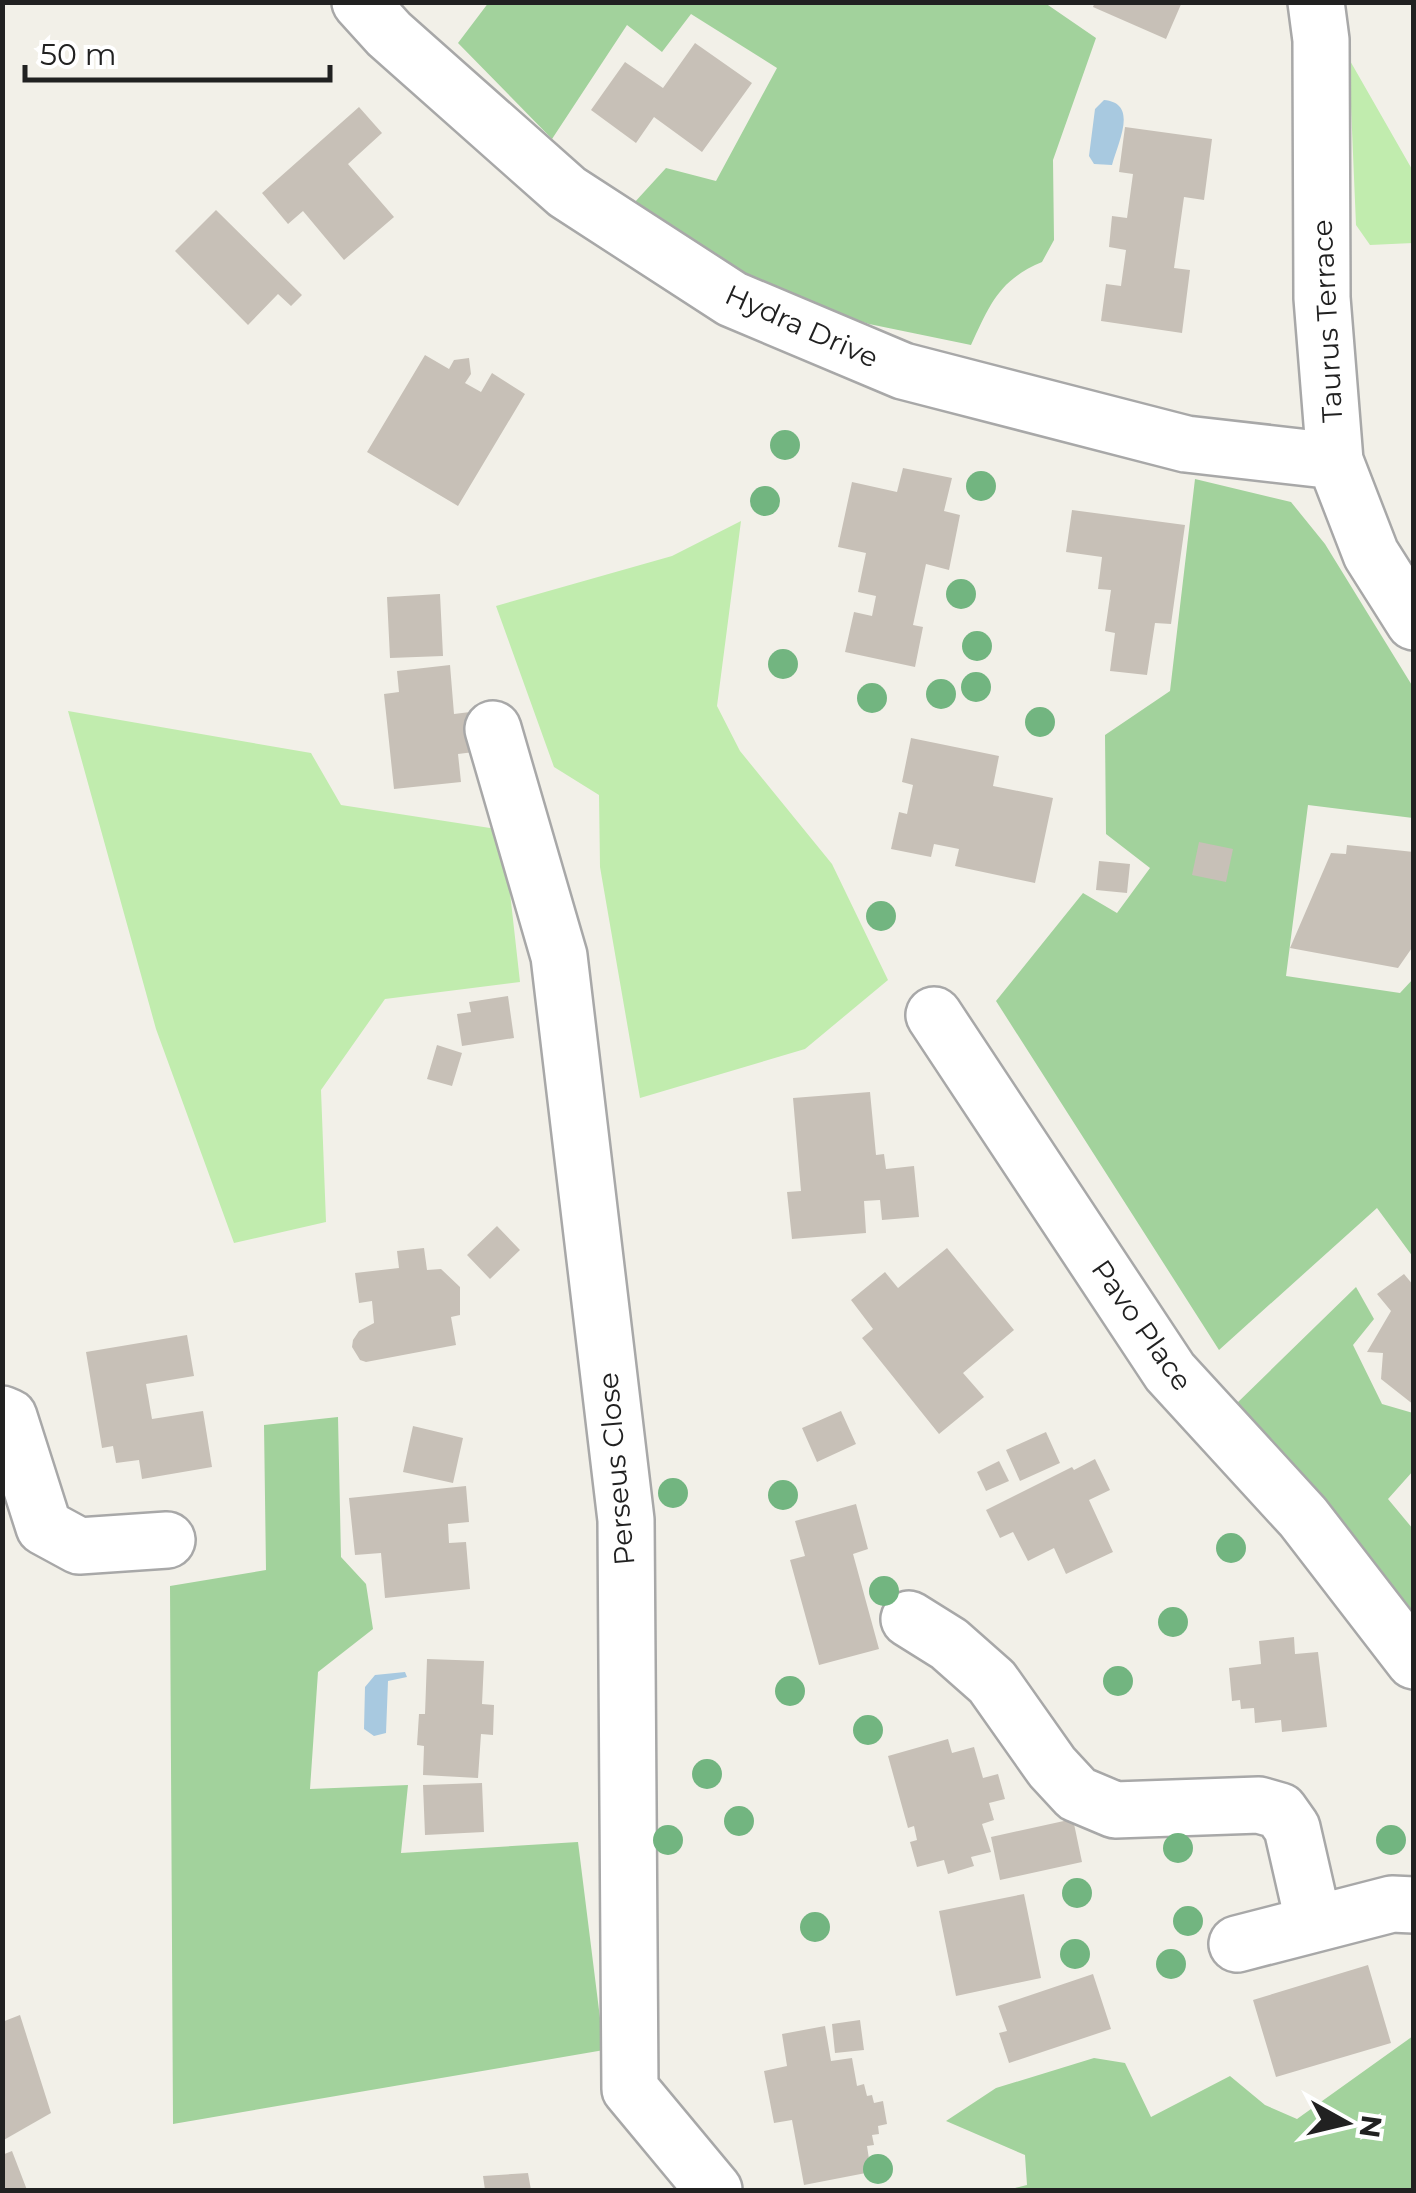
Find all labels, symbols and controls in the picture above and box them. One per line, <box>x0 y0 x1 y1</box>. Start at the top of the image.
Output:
scale bar <box>25 20 330 82</box>
text: 50 m <box>40 36 117 73</box>
street label: Taurus Terrace <box>1305 219 1349 423</box>
street label: Hydra Drive <box>720 277 884 375</box>
street label: Pavo Place <box>1084 1253 1200 1397</box>
street label: Perseus Close <box>591 1371 641 1567</box>
north arrow <box>1296 2073 1396 2173</box>
text: N <box>1352 2113 1389 2140</box>

